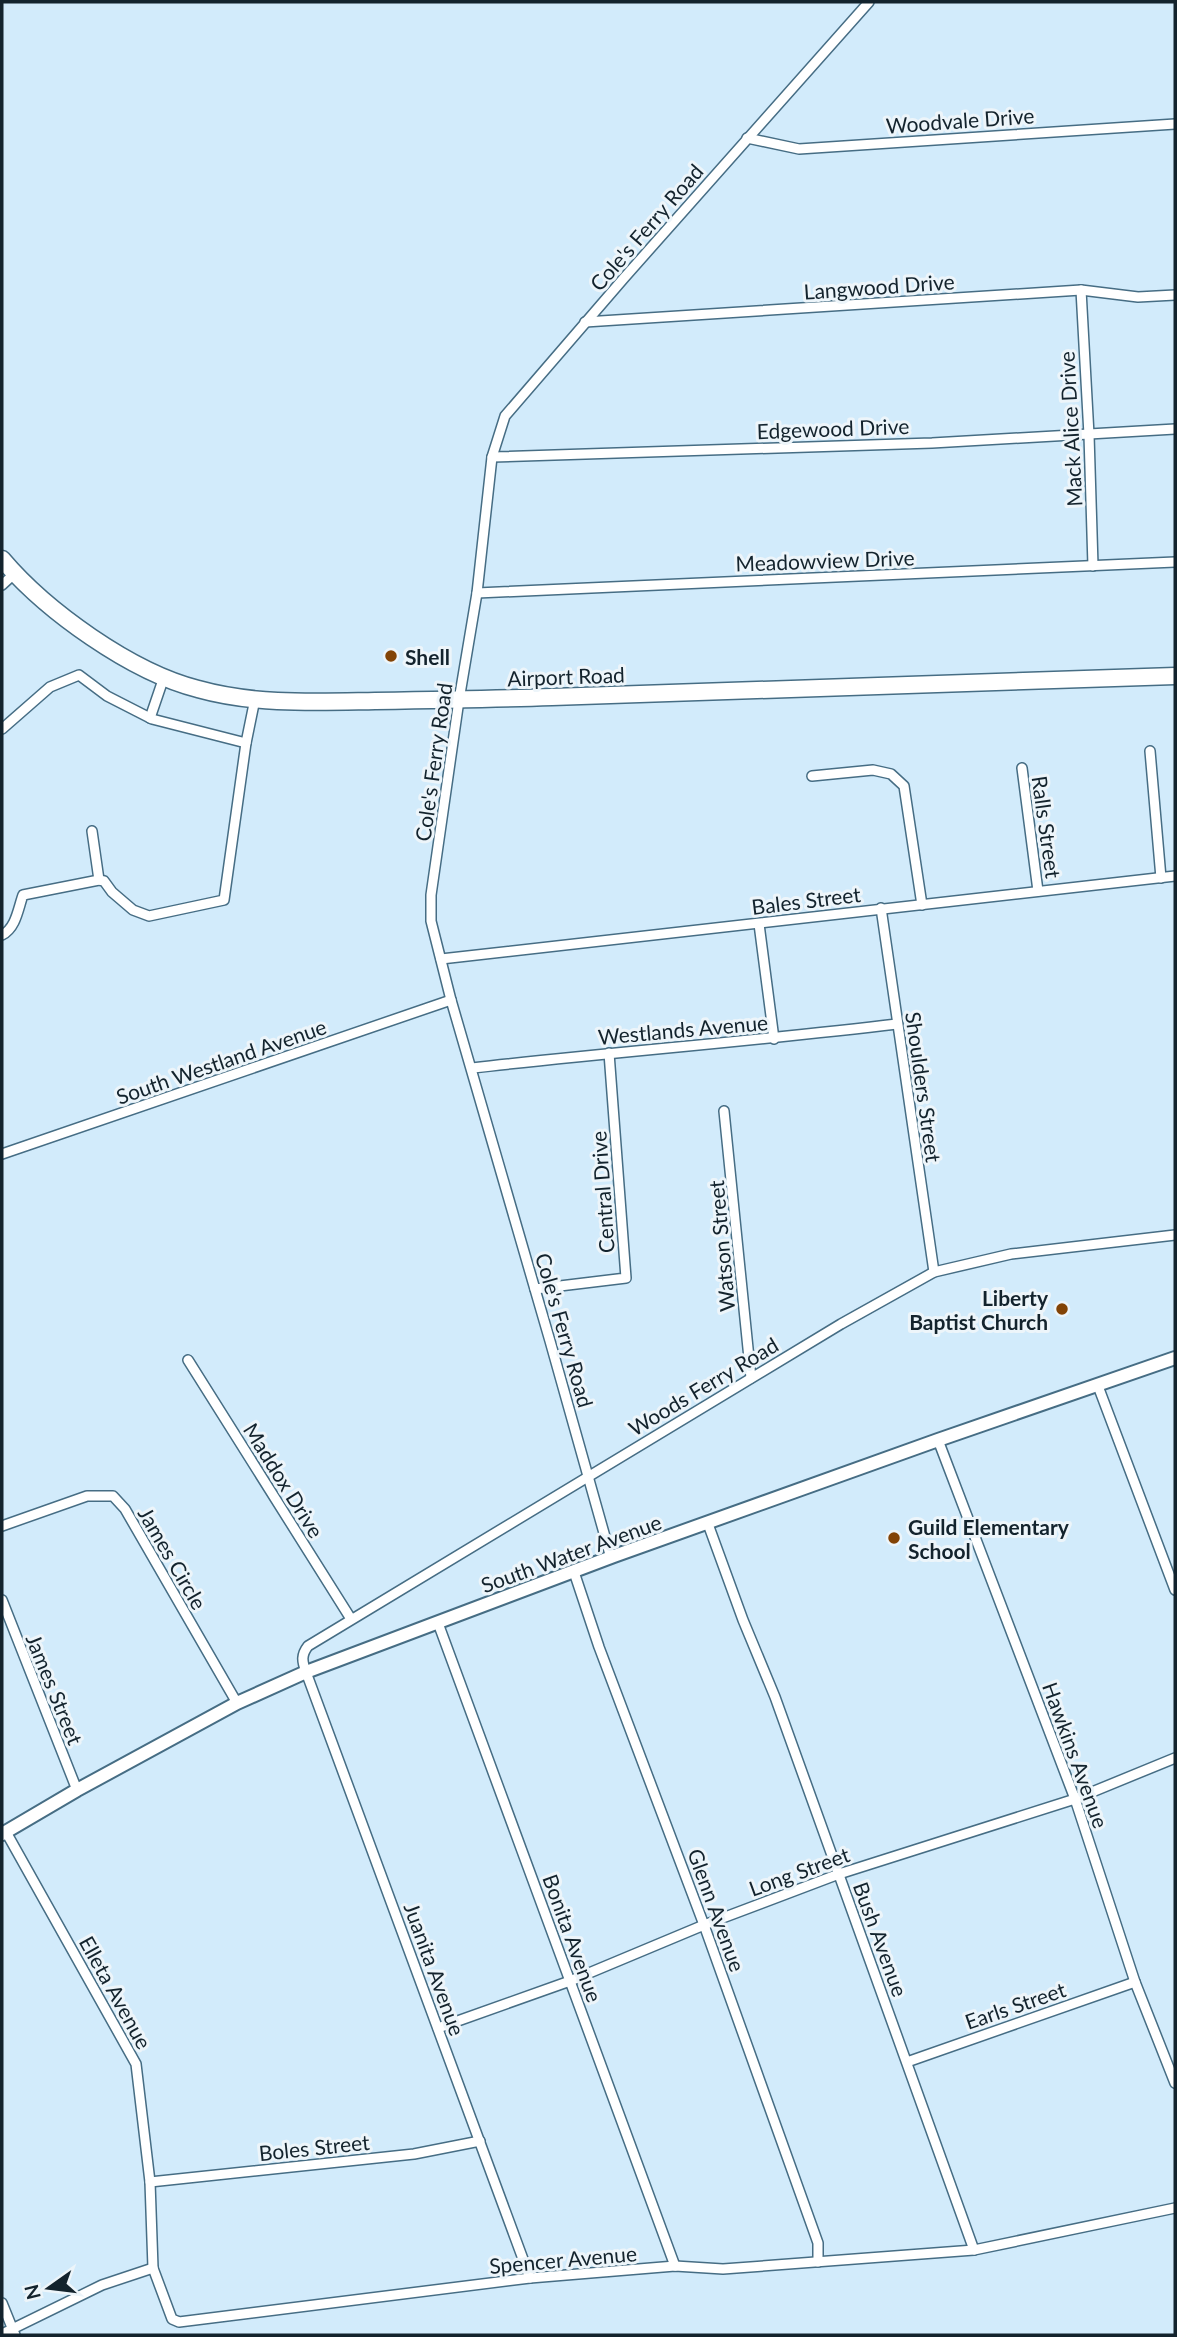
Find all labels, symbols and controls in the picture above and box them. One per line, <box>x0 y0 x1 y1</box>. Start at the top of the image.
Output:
street label: Woodvale Drive <box>885 102 1035 138</box>
street label: Cole's Ferry Road <box>584 159 708 295</box>
street label: Langwood Drive <box>803 268 955 304</box>
street label: Mack Alice Drive <box>1053 351 1087 507</box>
street label: Edgewood Drive <box>756 413 910 443</box>
street label: Meadowview Drive <box>735 544 915 576</box>
place label: Shell <box>405 644 450 669</box>
marker: Shell <box>383 648 399 664</box>
street label: Airport Road <box>507 661 625 691</box>
street label: Cole's Ferry Road <box>410 681 456 843</box>
street label: Ralls Street <box>1027 774 1067 880</box>
street label: Bales Street <box>750 881 862 919</box>
street label: Westlands Avenue <box>597 1009 769 1049</box>
street label: Shoulders Street <box>901 1010 947 1164</box>
street label: South Westland Avenue <box>113 1013 329 1109</box>
street label: Central Drive <box>585 1130 619 1254</box>
street label: Watson Street <box>703 1179 739 1313</box>
street label: Cole's Ferry Road <box>531 1250 599 1410</box>
place label: Liberty Baptist Church <box>909 1285 1049 1334</box>
marker: Liberty Baptist Church <box>1054 1301 1070 1317</box>
street label: Woods Ferry Road <box>624 1331 782 1441</box>
street label: Maddox Drive <box>239 1418 329 1542</box>
street label: James Circle <box>134 1502 212 1614</box>
street label: South Water Avenue <box>477 1509 665 1597</box>
place label: Guild Elementary School <box>908 1514 1070 1563</box>
marker: Guild Elementary School <box>886 1530 902 1546</box>
street label: James Street <box>21 1630 89 1748</box>
street label: Hawkins Avenue <box>1038 1679 1114 1831</box>
street label: Long Street <box>745 1841 853 1901</box>
street label: Glenn Avenue <box>683 1845 751 1975</box>
street label: Bonita Avenue <box>538 1871 608 2005</box>
street label: Bush Avenue <box>849 1878 913 2000</box>
street label: Juanita Avenue <box>399 1899 471 2039</box>
street label: Elleta Avenue <box>75 1931 157 2053</box>
street label: Earls Street <box>961 1976 1069 2034</box>
street label: Boles Street <box>257 2129 371 2165</box>
street label: Spencer Avenue <box>488 2240 638 2278</box>
north arrow <box>14 2253 84 2323</box>
text: N <box>19 2282 45 2302</box>

